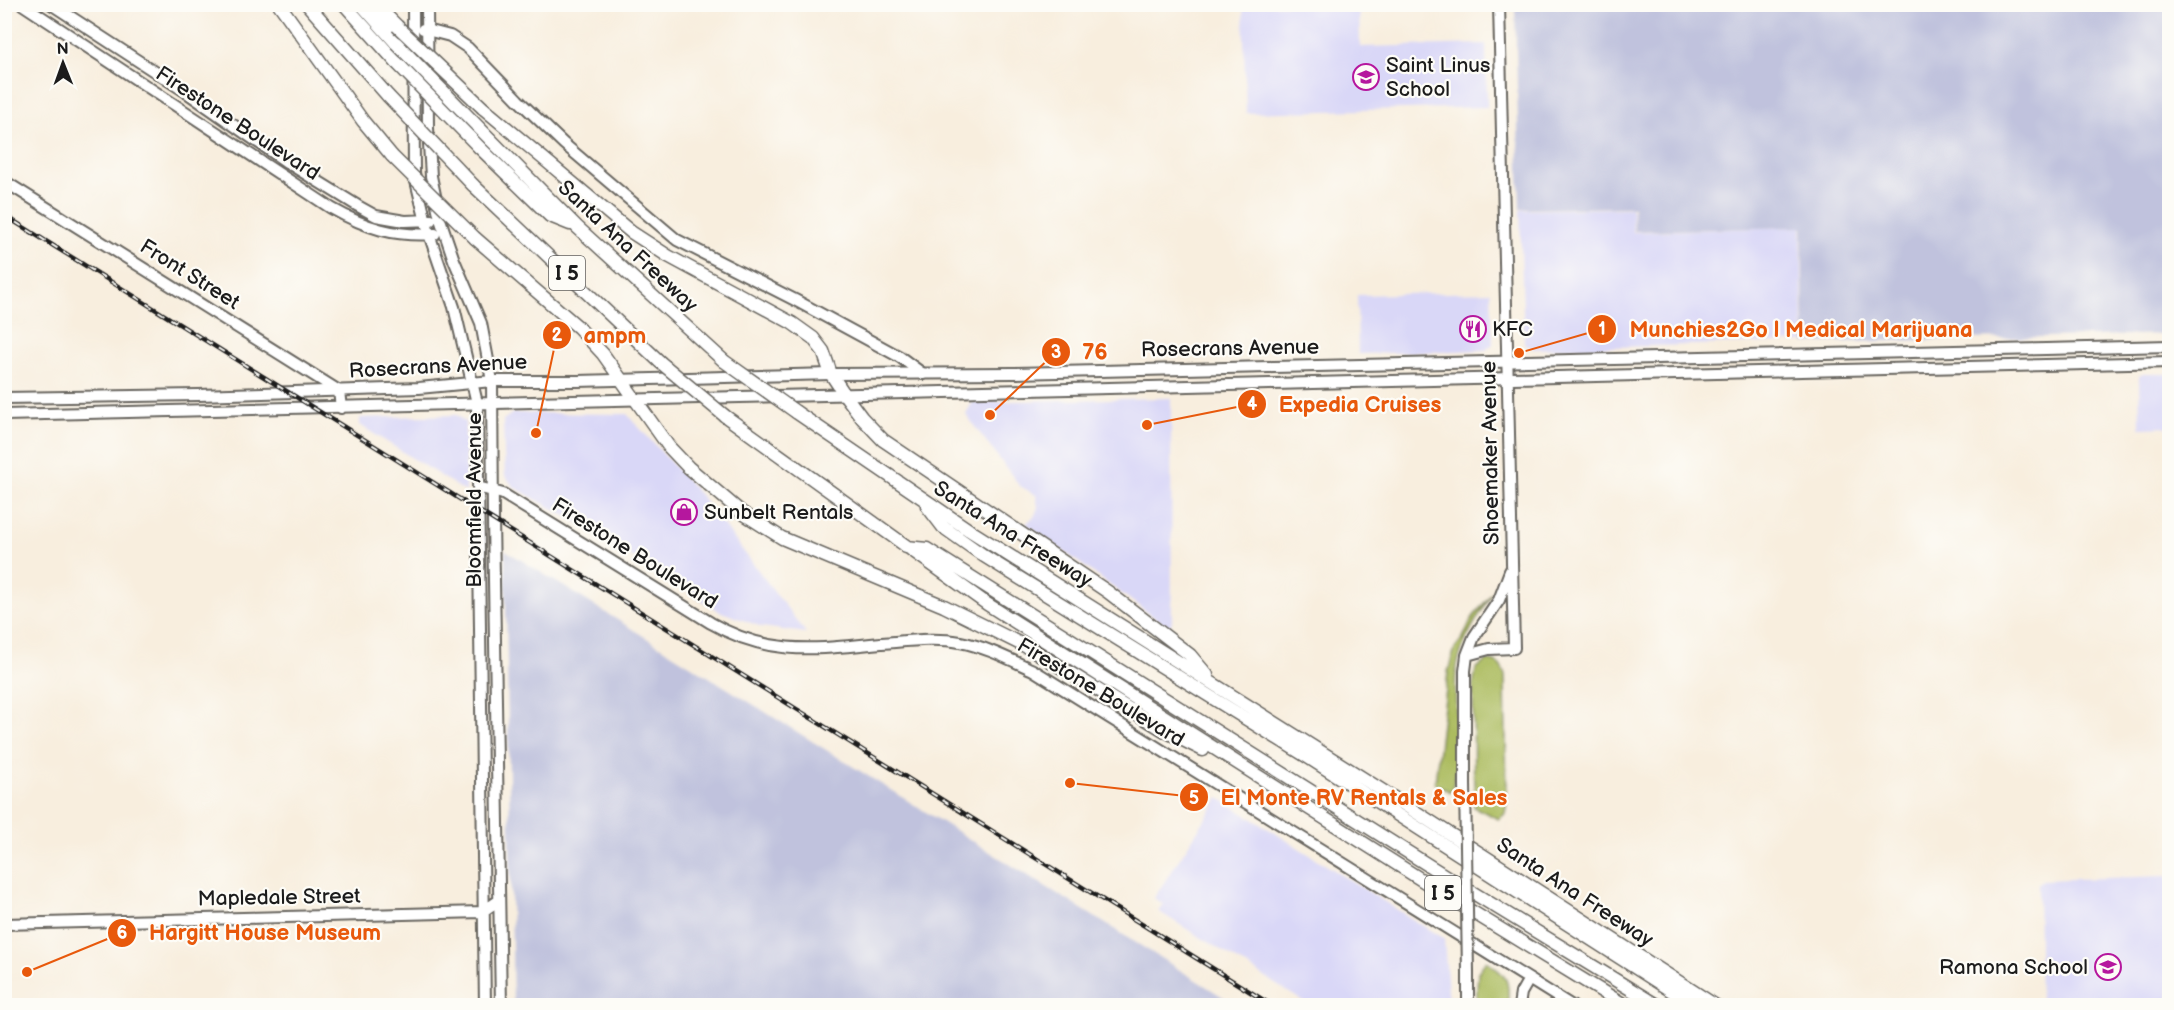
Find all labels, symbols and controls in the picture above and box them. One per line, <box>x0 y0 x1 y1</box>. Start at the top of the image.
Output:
north arrow <box>33 33 93 93</box>
text: N <box>57 40 69 59</box>
place label: Saint Linus School <box>1386 53 1490 102</box>
street label: Firestone Boulevard <box>151 61 325 186</box>
school or university icon: Saint Linus School <box>1351 62 1381 92</box>
street label: Santa Ana Freeway <box>553 175 703 318</box>
street label: Front Street <box>135 234 245 315</box>
road number: I 5 <box>549 256 585 290</box>
callout: Munchies2Go | Medical Marijuana <box>1587 309 1984 349</box>
restaurant icon: KFC <box>1458 314 1488 344</box>
callout: ampm <box>542 315 659 355</box>
place label: KFC <box>1492 317 1533 342</box>
text: Munchies2Go | Medical Marijuana <box>1629 317 1973 344</box>
text: 1 <box>1598 319 1606 340</box>
text: ampm <box>584 323 646 350</box>
text: 2 <box>552 325 563 346</box>
callout: 76 <box>1041 332 1120 372</box>
street label: Rosecrans Avenue <box>1141 334 1319 363</box>
text: 76 <box>1082 339 1108 366</box>
text: 3 <box>1051 342 1061 363</box>
street label: Rosecrans Avenue <box>348 349 528 384</box>
street label: Shoemaker Avenue <box>1476 361 1505 545</box>
callout: Expedia Cruises <box>1237 384 1453 424</box>
text: Expedia Cruises <box>1279 392 1441 419</box>
text: 4 <box>1247 394 1258 415</box>
street label: Bloomfield Avenue <box>462 412 487 588</box>
street label: Santa Ana Freeway <box>929 476 1097 593</box>
street label: Firestone Boulevard <box>547 492 722 615</box>
shop icon: Sunbelt Rentals <box>669 497 699 527</box>
place label: Sunbelt Rentals <box>704 500 854 525</box>
street label: Firestone Boulevard <box>1013 633 1189 752</box>
callout: El Monte RV Rentals & Sales <box>1179 777 1520 817</box>
text: El Monte RV Rentals & Sales <box>1221 785 1508 812</box>
text: 5 <box>1189 788 1199 809</box>
street label: Santa Ana Freeway <box>1492 832 1658 953</box>
road number: I 5 <box>1425 876 1461 910</box>
street label: Mapledale Street <box>197 884 361 911</box>
callout: Hargitt House Museum <box>107 913 393 953</box>
text: Hargitt House Museum <box>149 920 381 947</box>
text: 6 <box>117 923 128 944</box>
school or university icon: Ramona School <box>2093 952 2123 982</box>
place label: Ramona School <box>1939 955 2088 980</box>

